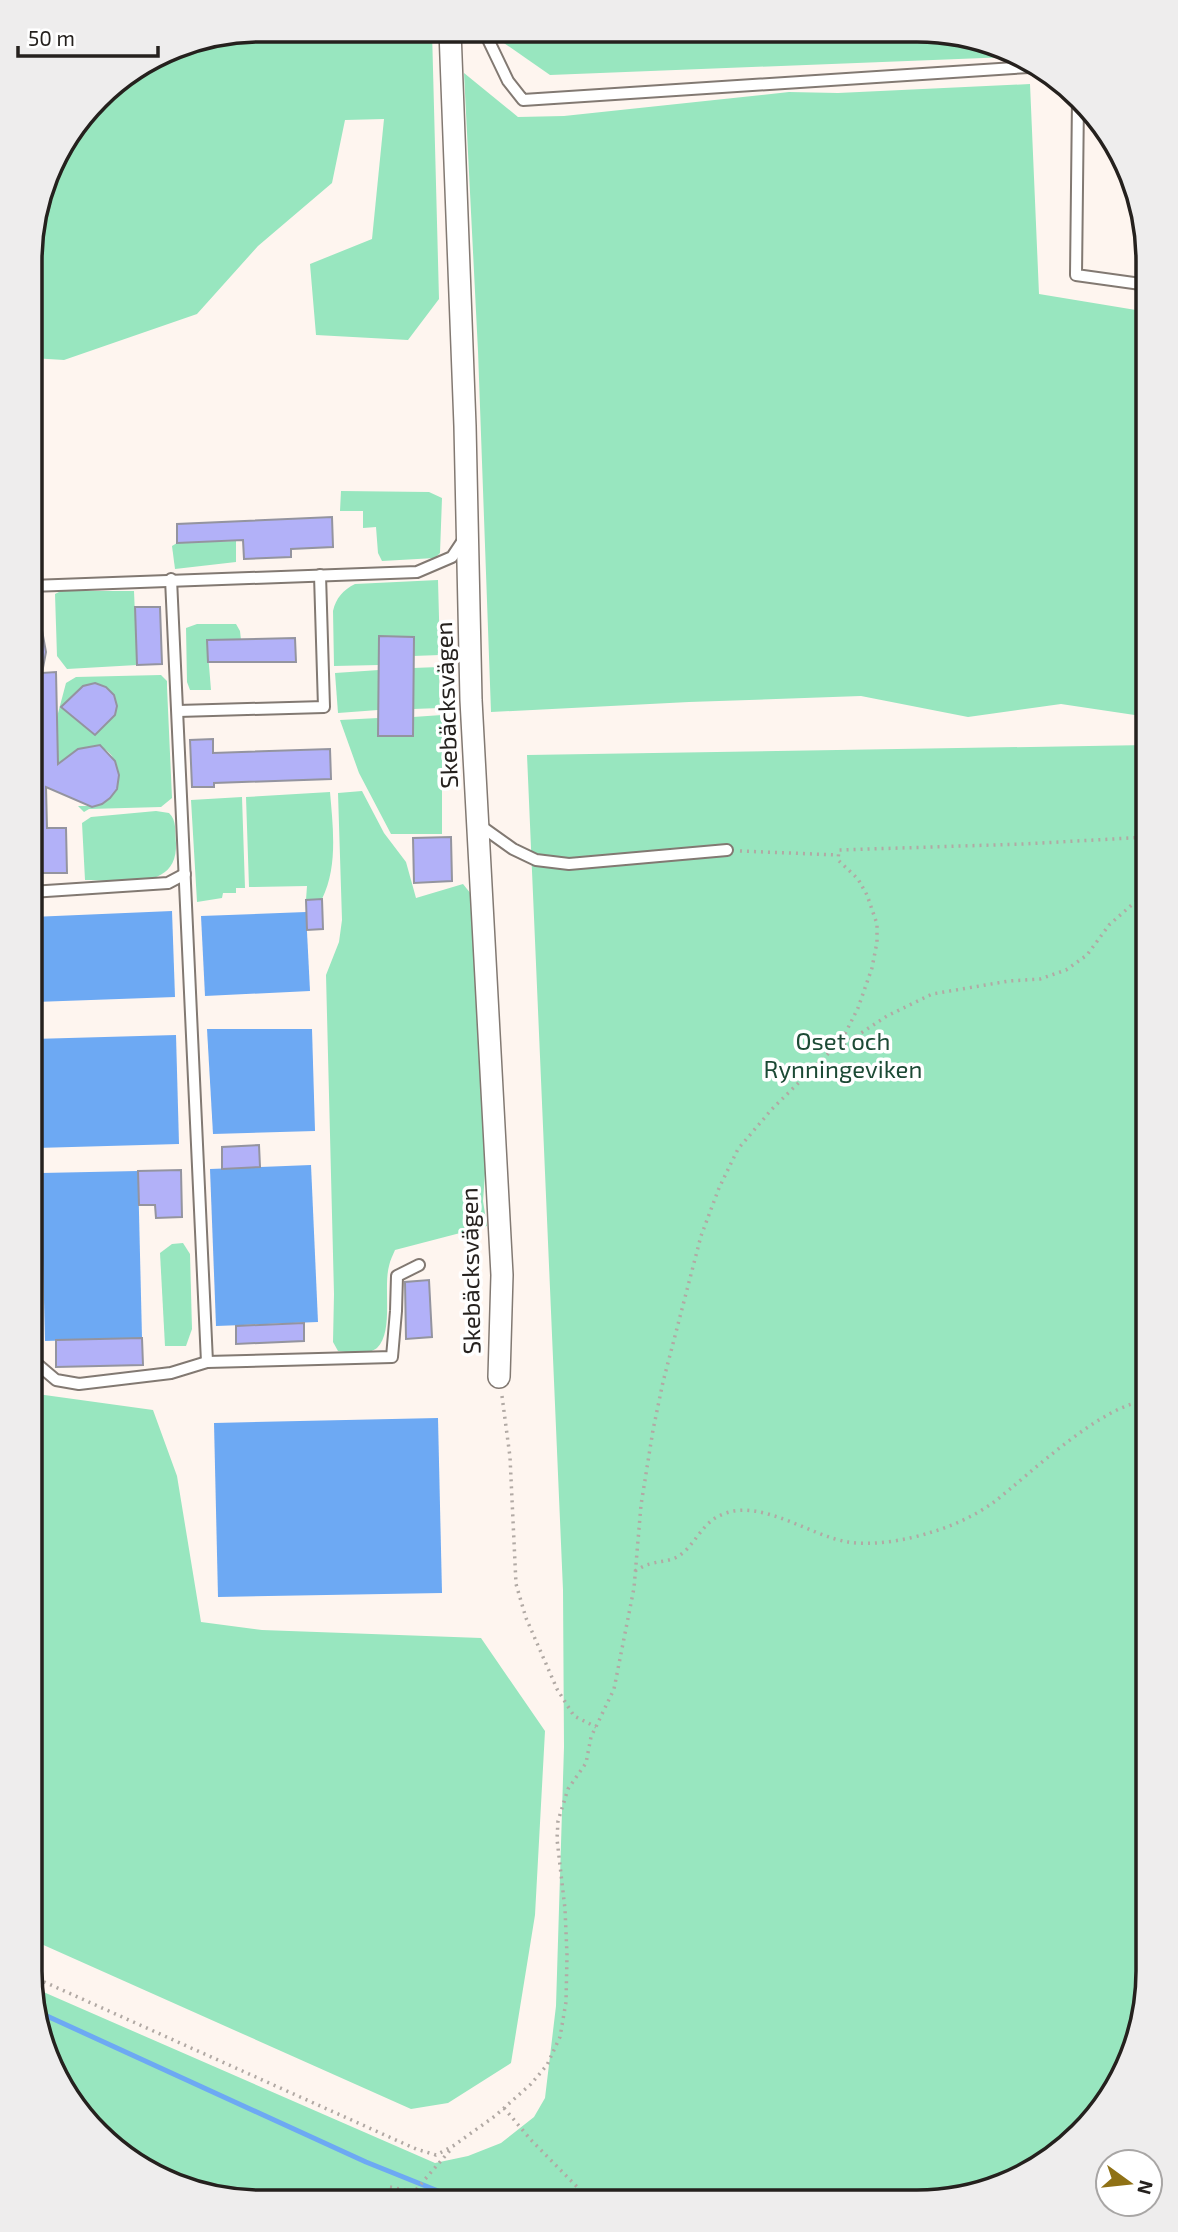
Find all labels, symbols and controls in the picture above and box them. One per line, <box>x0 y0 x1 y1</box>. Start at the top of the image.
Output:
scale bar <box>18 14 158 58</box>
text: 50 m <box>28 25 75 50</box>
street label: Skebäcksvägen <box>428 621 463 789</box>
park label: Oset och Rynningeviken <box>764 1026 922 1083</box>
street label: Skebäcksvägen <box>454 1187 485 1355</box>
north arrow <box>1094 2148 1164 2218</box>
text: N <box>1133 2178 1159 2197</box>

